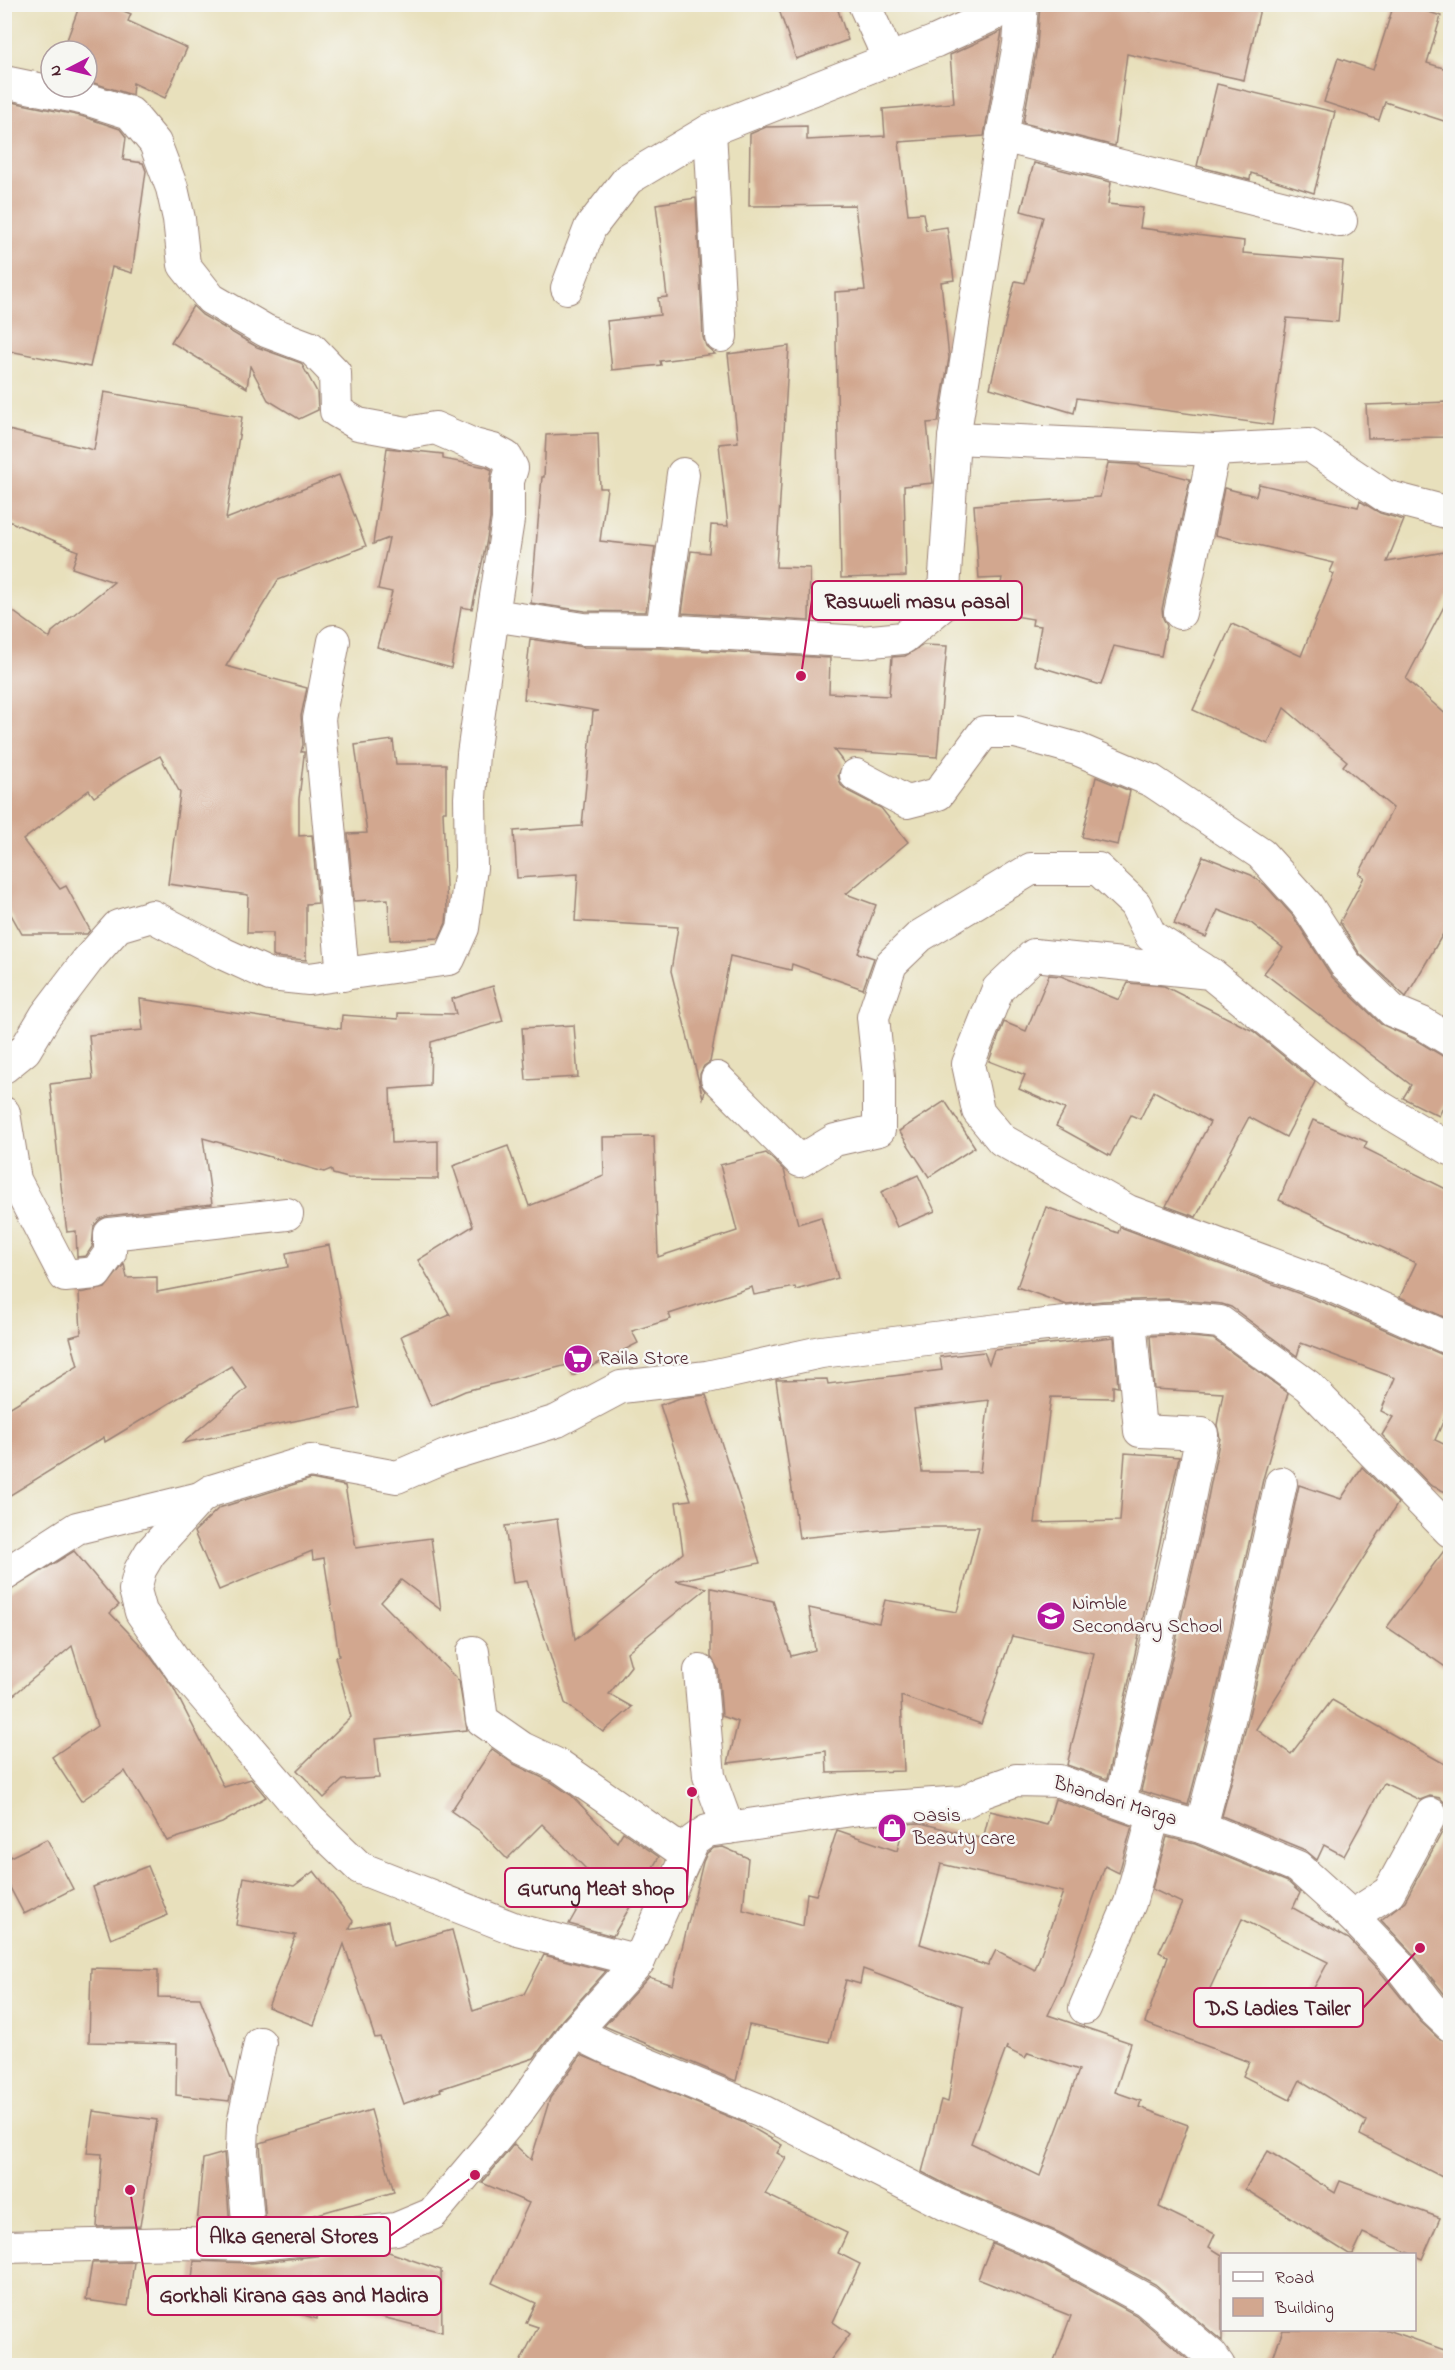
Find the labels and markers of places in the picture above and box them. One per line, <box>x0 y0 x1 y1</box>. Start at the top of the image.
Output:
callout: Rasuweli masu pasal <box>812 581 1022 620</box>
supermarket icon: Raila Store <box>562 1343 594 1375</box>
place label: Raila Store <box>599 1345 689 1374</box>
place label: Nimble Secondary School <box>1072 1590 1222 1642</box>
school or university icon: Nimble Secondary School <box>1035 1600 1067 1632</box>
place label: Oasis Beauty care <box>912 1802 1015 1854</box>
shop icon: Oasis Beauty care <box>876 1812 908 1844</box>
callout: Gurung Meat shop <box>505 1868 687 1907</box>
callout: D.S Ladies Tailer <box>1194 1988 1363 2027</box>
callout: Alka General Stores <box>197 2217 390 2256</box>
callout: Gorkhali Kirana Gas and Madira <box>148 2276 441 2315</box>

